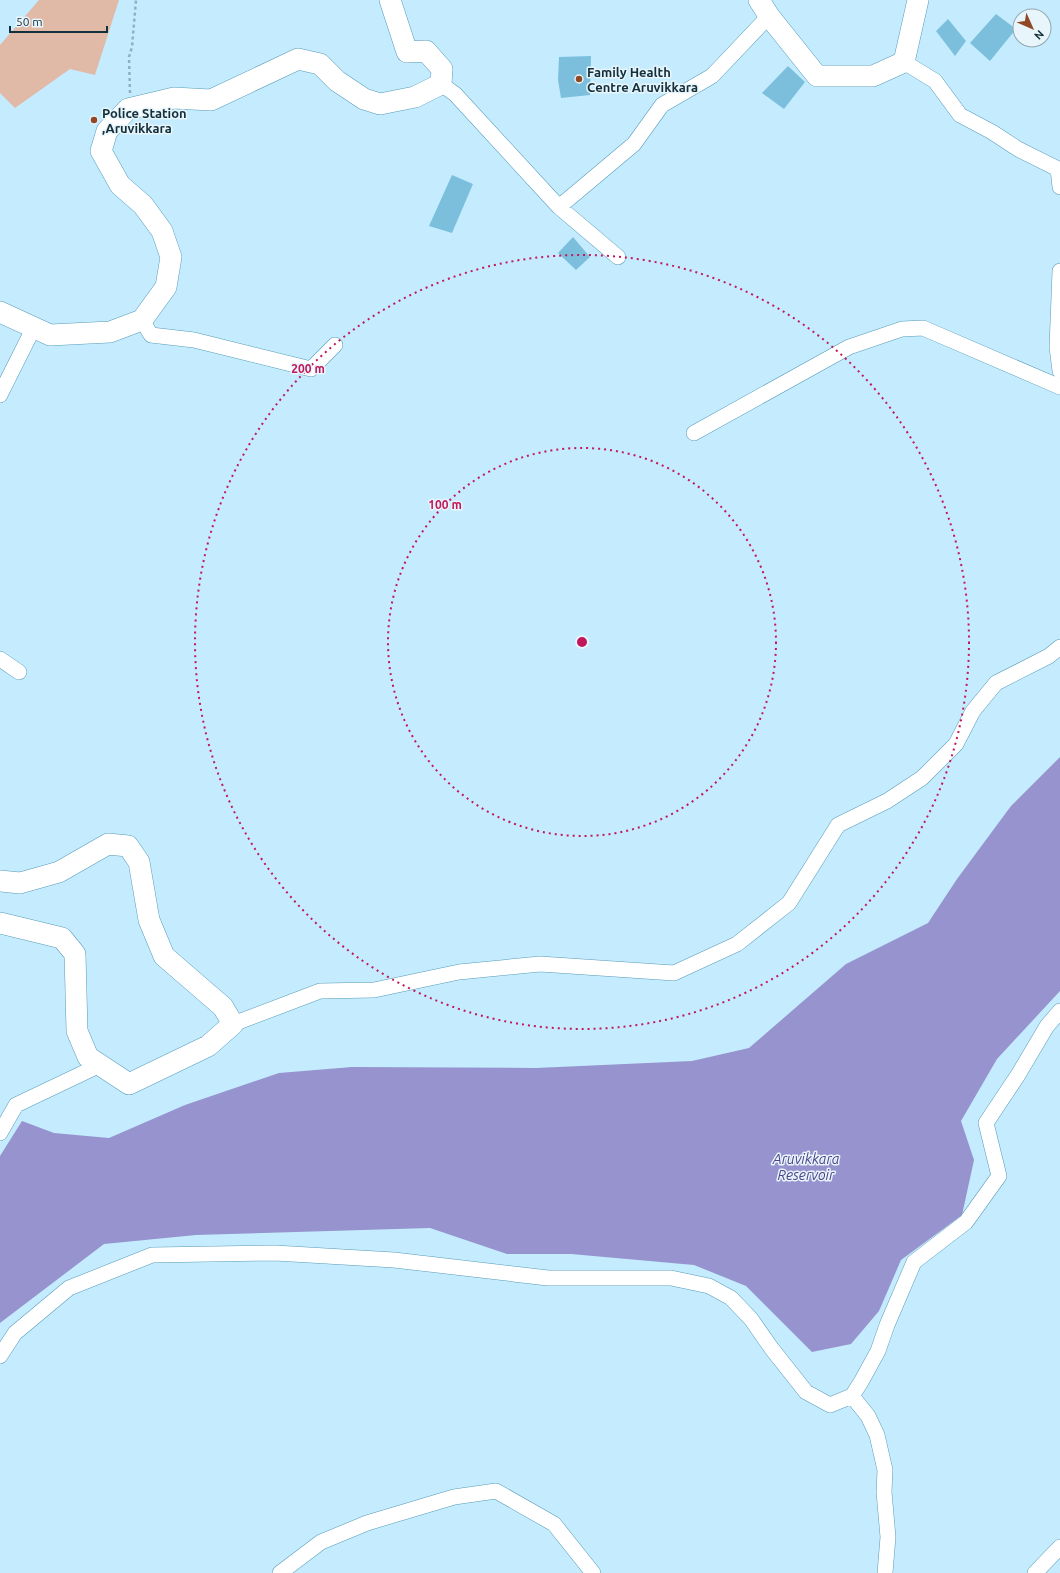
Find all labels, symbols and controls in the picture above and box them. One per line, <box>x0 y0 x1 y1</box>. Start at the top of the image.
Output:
scale bar <box>10 8 107 34</box>
north arrow <box>1012 8 1052 48</box>
text: 50 m <box>16 15 43 28</box>
text: N <box>1032 28 1046 42</box>
place label: Family Health Centre Aruvikkara <box>587 65 698 94</box>
marker: Family Health Centre Aruvikkara <box>574 74 584 84</box>
place label: Police Station ,Aruvikkara <box>102 106 187 135</box>
marker: Police Station ,Aruvikkara <box>89 115 99 125</box>
text: 200 m <box>291 362 325 375</box>
text: 100 m <box>428 498 462 511</box>
centre of rings <box>575 635 589 649</box>
water label: Aruvikkara Reservoir <box>772 1151 840 1183</box>

